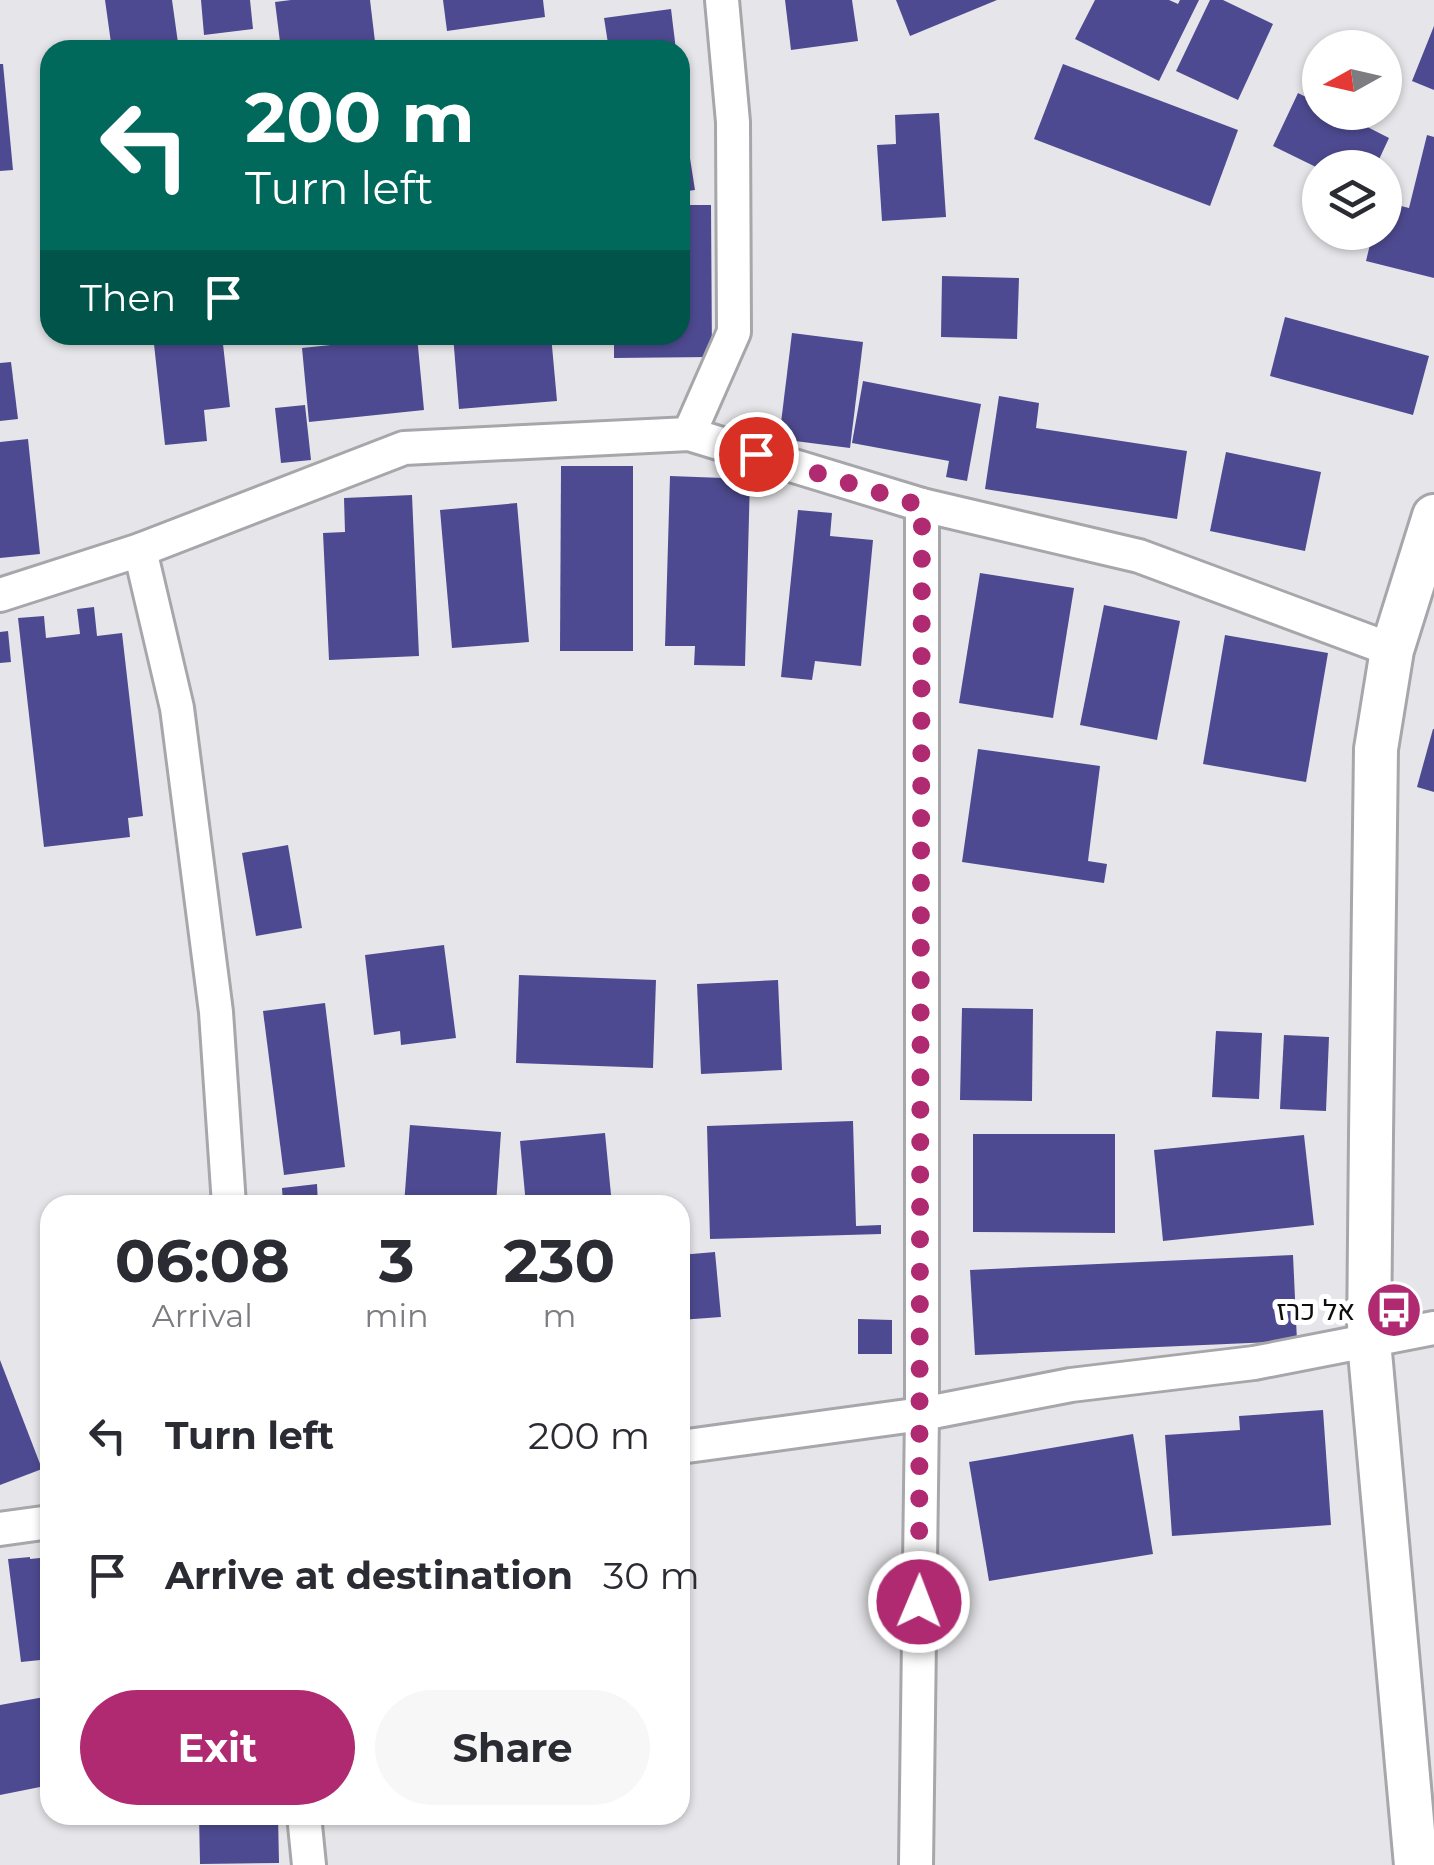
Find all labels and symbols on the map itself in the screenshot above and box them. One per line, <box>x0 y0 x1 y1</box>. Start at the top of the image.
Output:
north arrow <box>1302 30 1402 130</box>
pin <box>714 412 799 497</box>
bus stop icon: אל כרז <box>1364 1280 1424 1340</box>
place label: אל כרז <box>1277 1293 1355 1327</box>
position arrow <box>867 1550 971 1654</box>

